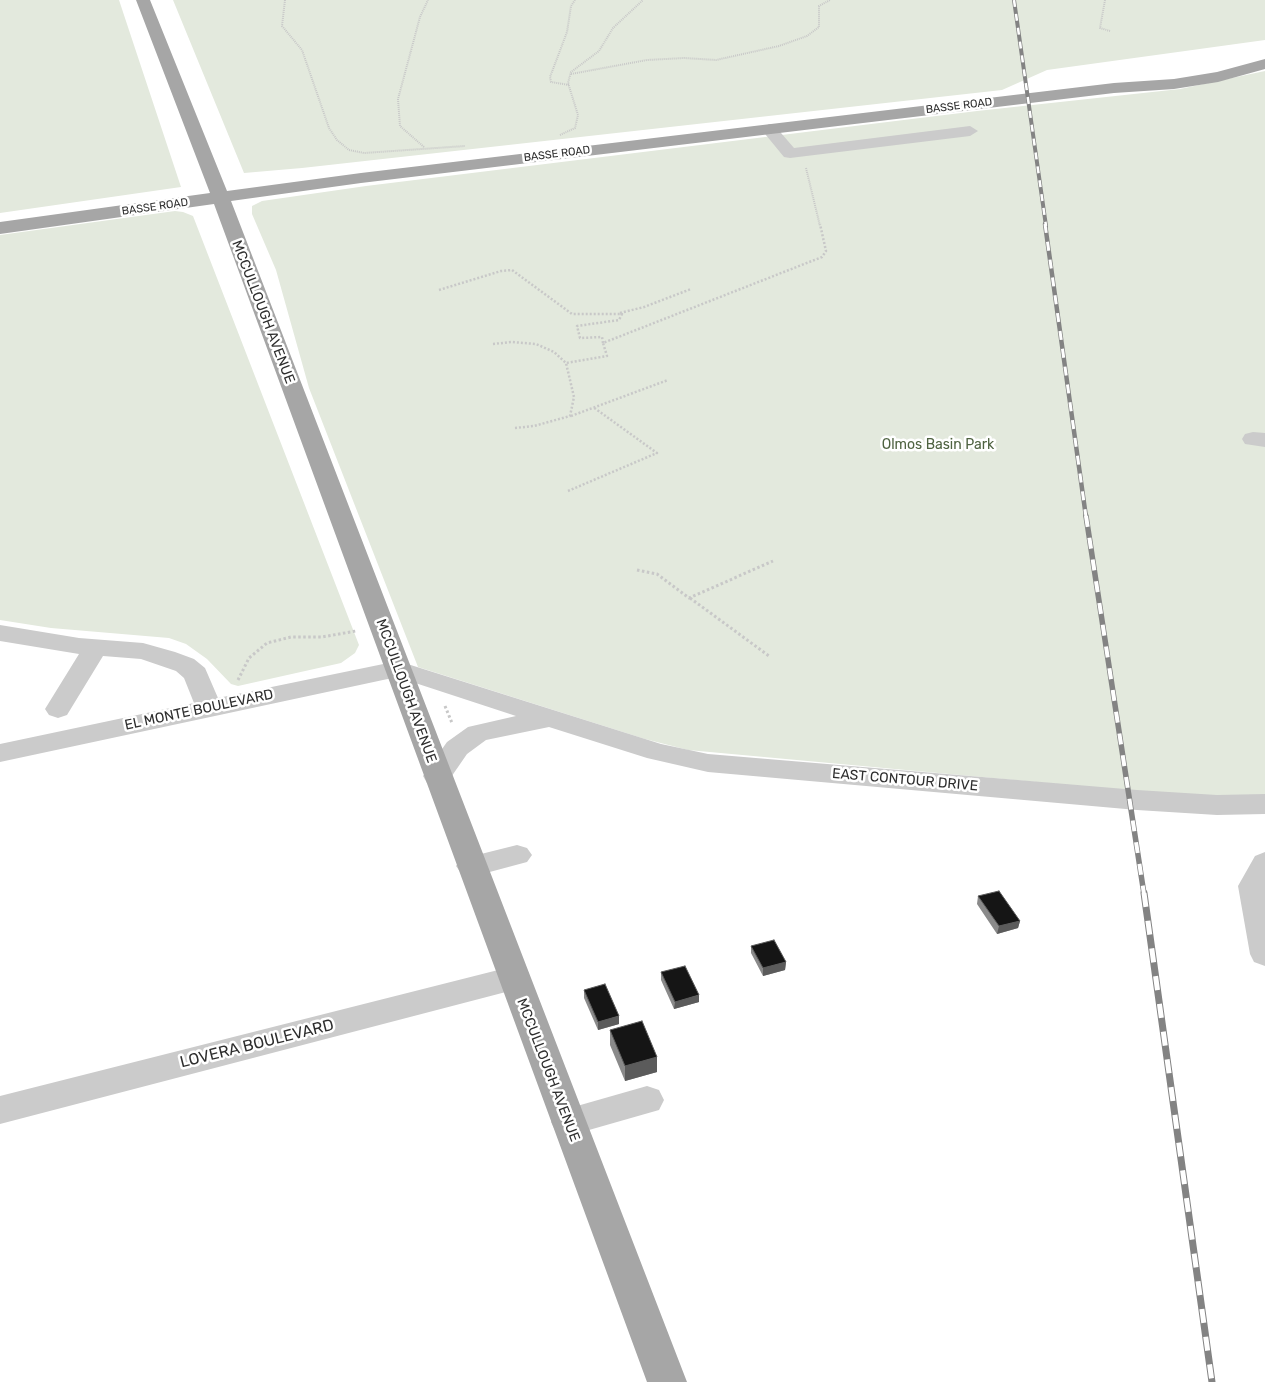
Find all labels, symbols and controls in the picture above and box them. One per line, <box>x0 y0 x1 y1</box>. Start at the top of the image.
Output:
street label: BASSE ROAD <box>925 95 993 117</box>
street label: BASSE ROAD <box>523 143 591 165</box>
street label: BASSE ROAD <box>121 196 189 218</box>
street label: MCCULLOUGH AVENUE <box>228 238 298 386</box>
park label: Olmos Basin Park <box>882 437 994 453</box>
street label: MCCULLOUGH AVENUE <box>372 617 440 765</box>
street label: EL MONTE BOULEVARD <box>123 686 275 734</box>
street label: EAST CONTOUR DRIVE <box>831 765 979 795</box>
street label: MCCULLOUGH AVENUE <box>513 996 583 1144</box>
street label: LOVERA BOULEVARD <box>178 1016 336 1072</box>

